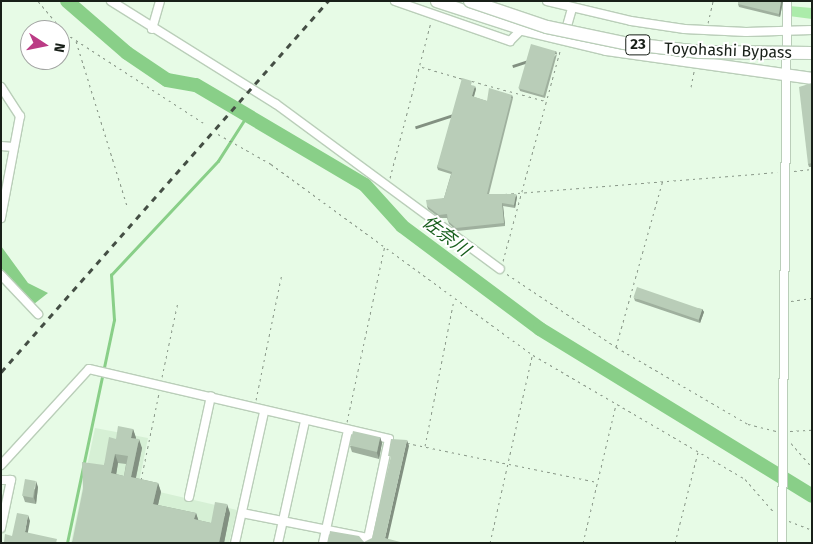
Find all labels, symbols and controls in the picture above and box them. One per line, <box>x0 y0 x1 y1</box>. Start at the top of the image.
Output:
north arrow <box>20 20 70 70</box>
road number: 23 <box>624 32 652 58</box>
street label: Toyohashi Bypass <box>664 39 792 63</box>
text: N <box>50 42 68 54</box>
water label: 佐奈川 <box>418 211 474 261</box>

